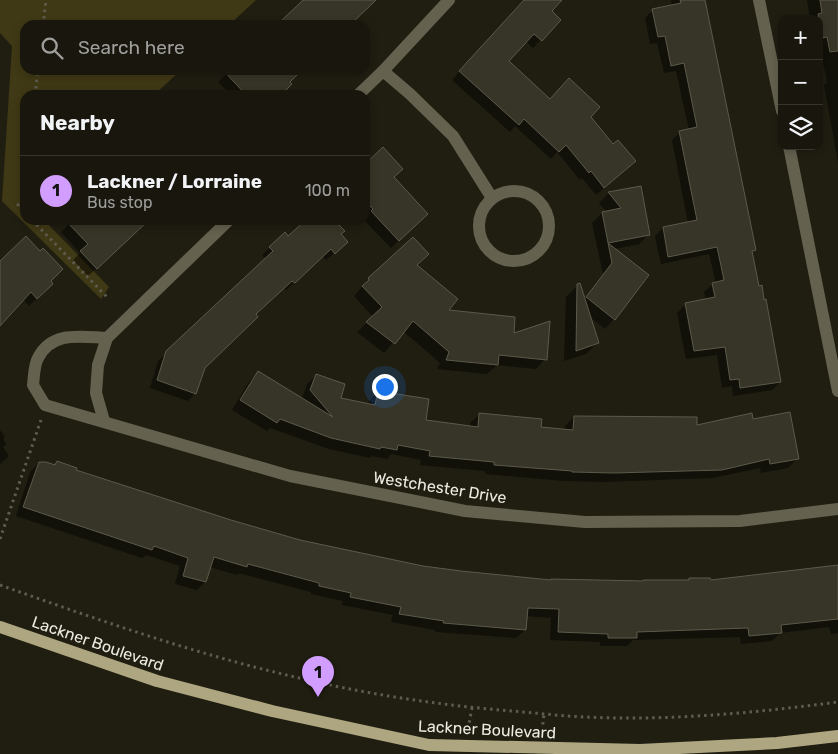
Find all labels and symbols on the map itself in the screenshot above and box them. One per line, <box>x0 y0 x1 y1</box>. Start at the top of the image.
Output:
your location <box>372 374 398 400</box>
street label: Westchester Drive <box>372 468 508 507</box>
street label: Lackner Boulevard <box>29 612 166 675</box>
pin: 1 <box>302 656 334 697</box>
street label: Lackner Boulevard <box>418 716 556 743</box>

